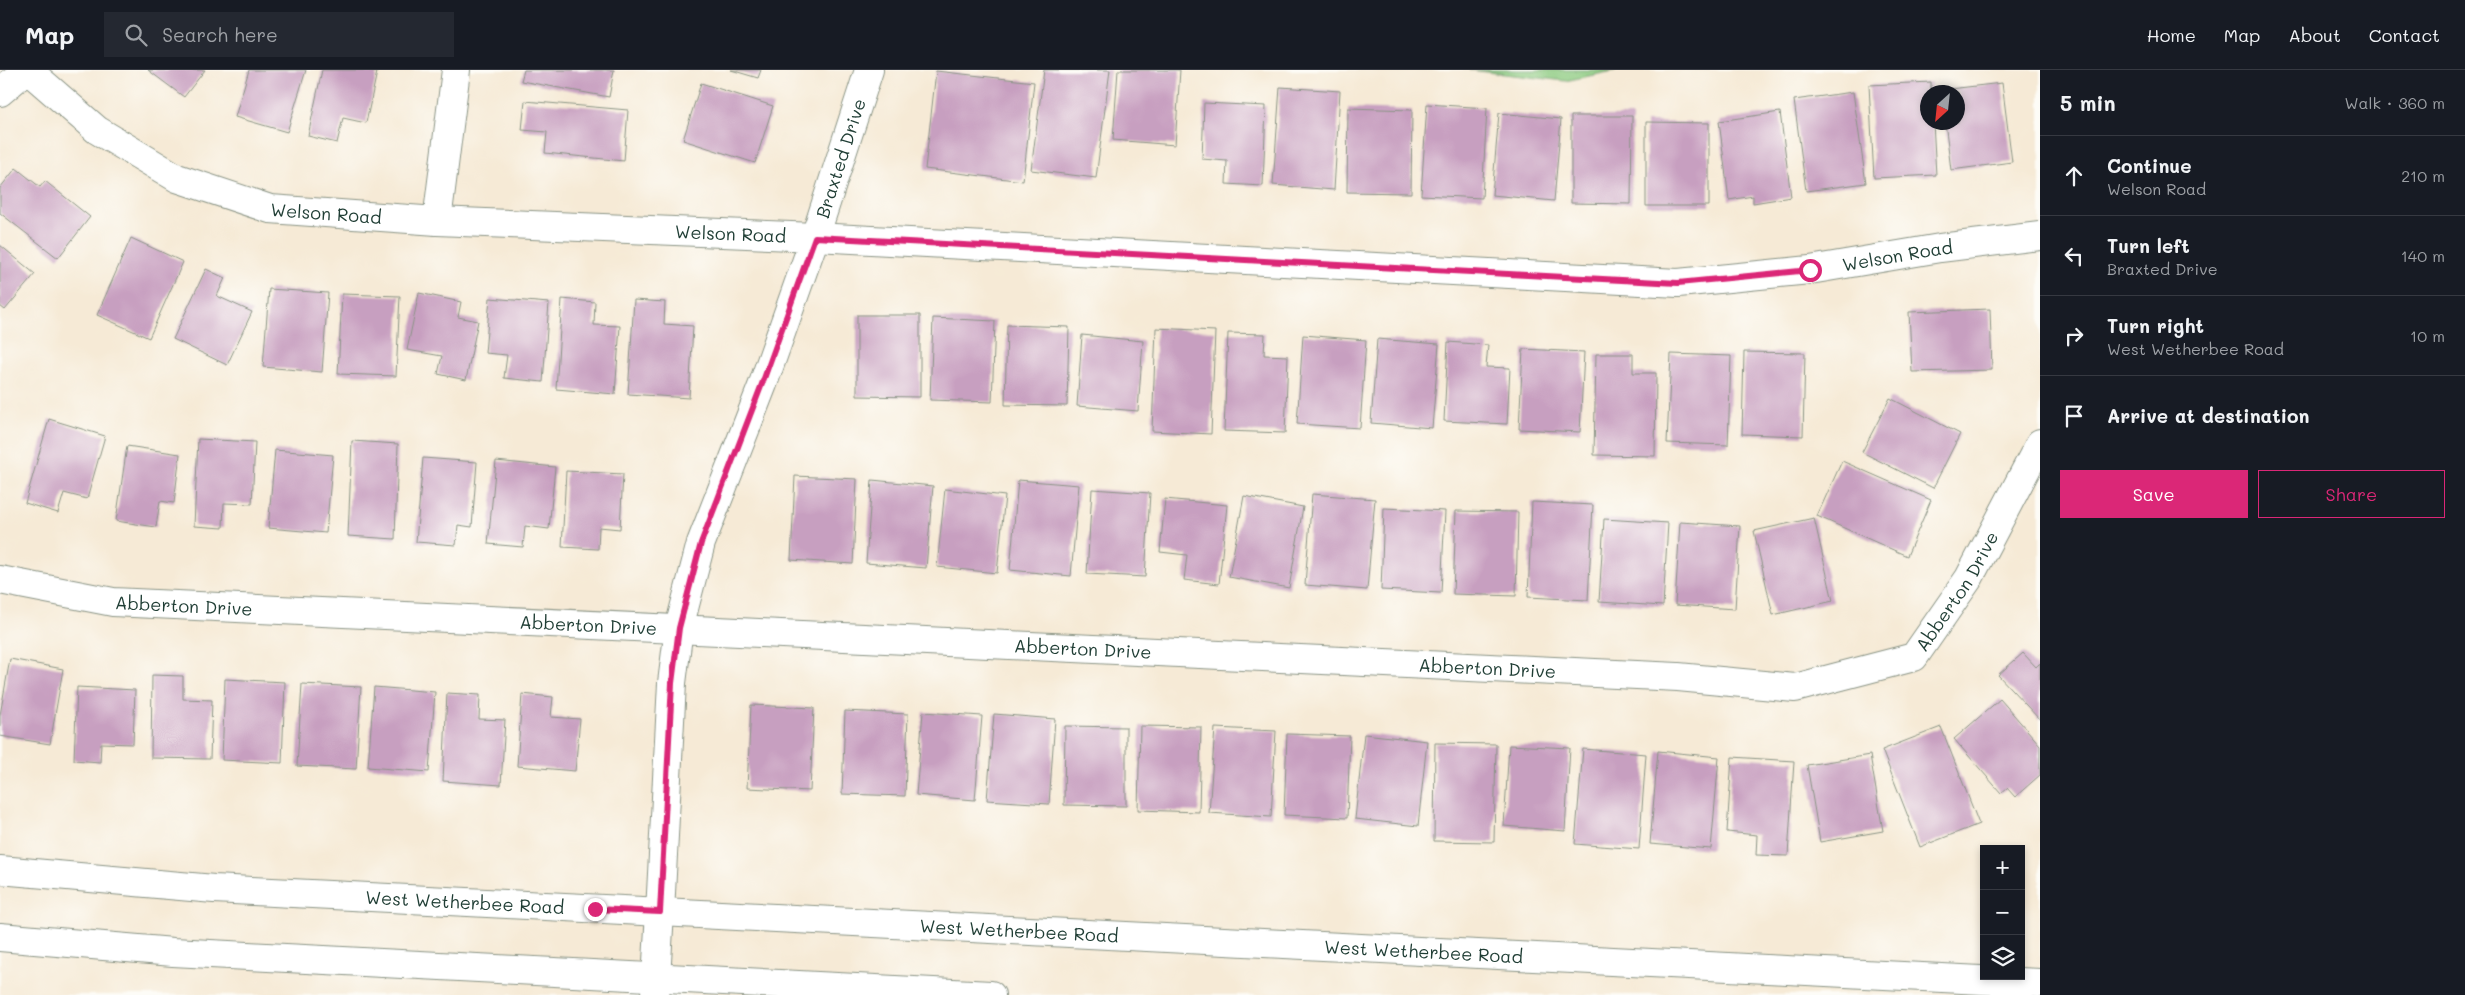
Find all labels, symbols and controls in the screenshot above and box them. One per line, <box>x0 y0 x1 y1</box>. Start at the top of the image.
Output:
search box <box>104 12 454 57</box>
text: Map <box>25 19 74 50</box>
icon: search <box>122 21 150 49</box>
text: Search here <box>162 22 278 47</box>
text: Home <box>2147 23 2196 47</box>
text: Map <box>2224 23 2260 47</box>
text: About <box>2288 23 2341 47</box>
text: Contact <box>2369 23 2440 47</box>
north arrow <box>1920 85 1965 130</box>
text: 5 min <box>2060 89 2116 116</box>
text: Walk · 360 m <box>2344 92 2445 113</box>
street label: Braxted Drive <box>810 95 871 221</box>
text: Continue <box>2107 153 2192 178</box>
icon: ahead <box>2060 162 2088 190</box>
text: 210 m <box>2401 165 2445 186</box>
text: Welson Road <box>2107 178 2206 199</box>
street label: Welson Road <box>270 197 383 229</box>
street label: Welson Road <box>674 219 787 248</box>
text: Turn left <box>2107 233 2190 258</box>
street label: Welson Road <box>1840 235 1954 276</box>
icon: left <box>2060 242 2088 270</box>
text: 140 m <box>2401 245 2445 266</box>
text: Braxted Drive <box>2107 258 2218 279</box>
route start <box>1799 259 1822 282</box>
text: Turn right <box>2107 313 2204 338</box>
icon: right <box>2060 322 2088 350</box>
text: 10 m <box>2410 325 2445 346</box>
text: West Wetherbee Road <box>2107 338 2284 359</box>
icon: arrive <box>2060 402 2088 430</box>
text: Arrive at destination <box>2107 403 2310 428</box>
button: Save <box>2060 470 2248 518</box>
button: Share <box>2258 470 2445 518</box>
street label: Abberton Drive <box>1910 527 2003 656</box>
street label: Abberton Drive <box>115 590 253 621</box>
street label: Abberton Drive <box>519 610 658 640</box>
street label: Abberton Drive <box>1013 633 1152 664</box>
street label: Abberton Drive <box>1418 653 1557 683</box>
map controls <box>1980 845 2025 980</box>
button: + <box>1980 845 2025 890</box>
street label: West Wetherbee Road <box>365 885 565 919</box>
button: − <box>1980 890 2025 935</box>
route end <box>584 898 607 921</box>
street label: West Wetherbee Road <box>919 913 1119 948</box>
street label: West Wetherbee Road <box>1324 934 1524 968</box>
button: layers <box>1980 935 2025 980</box>

